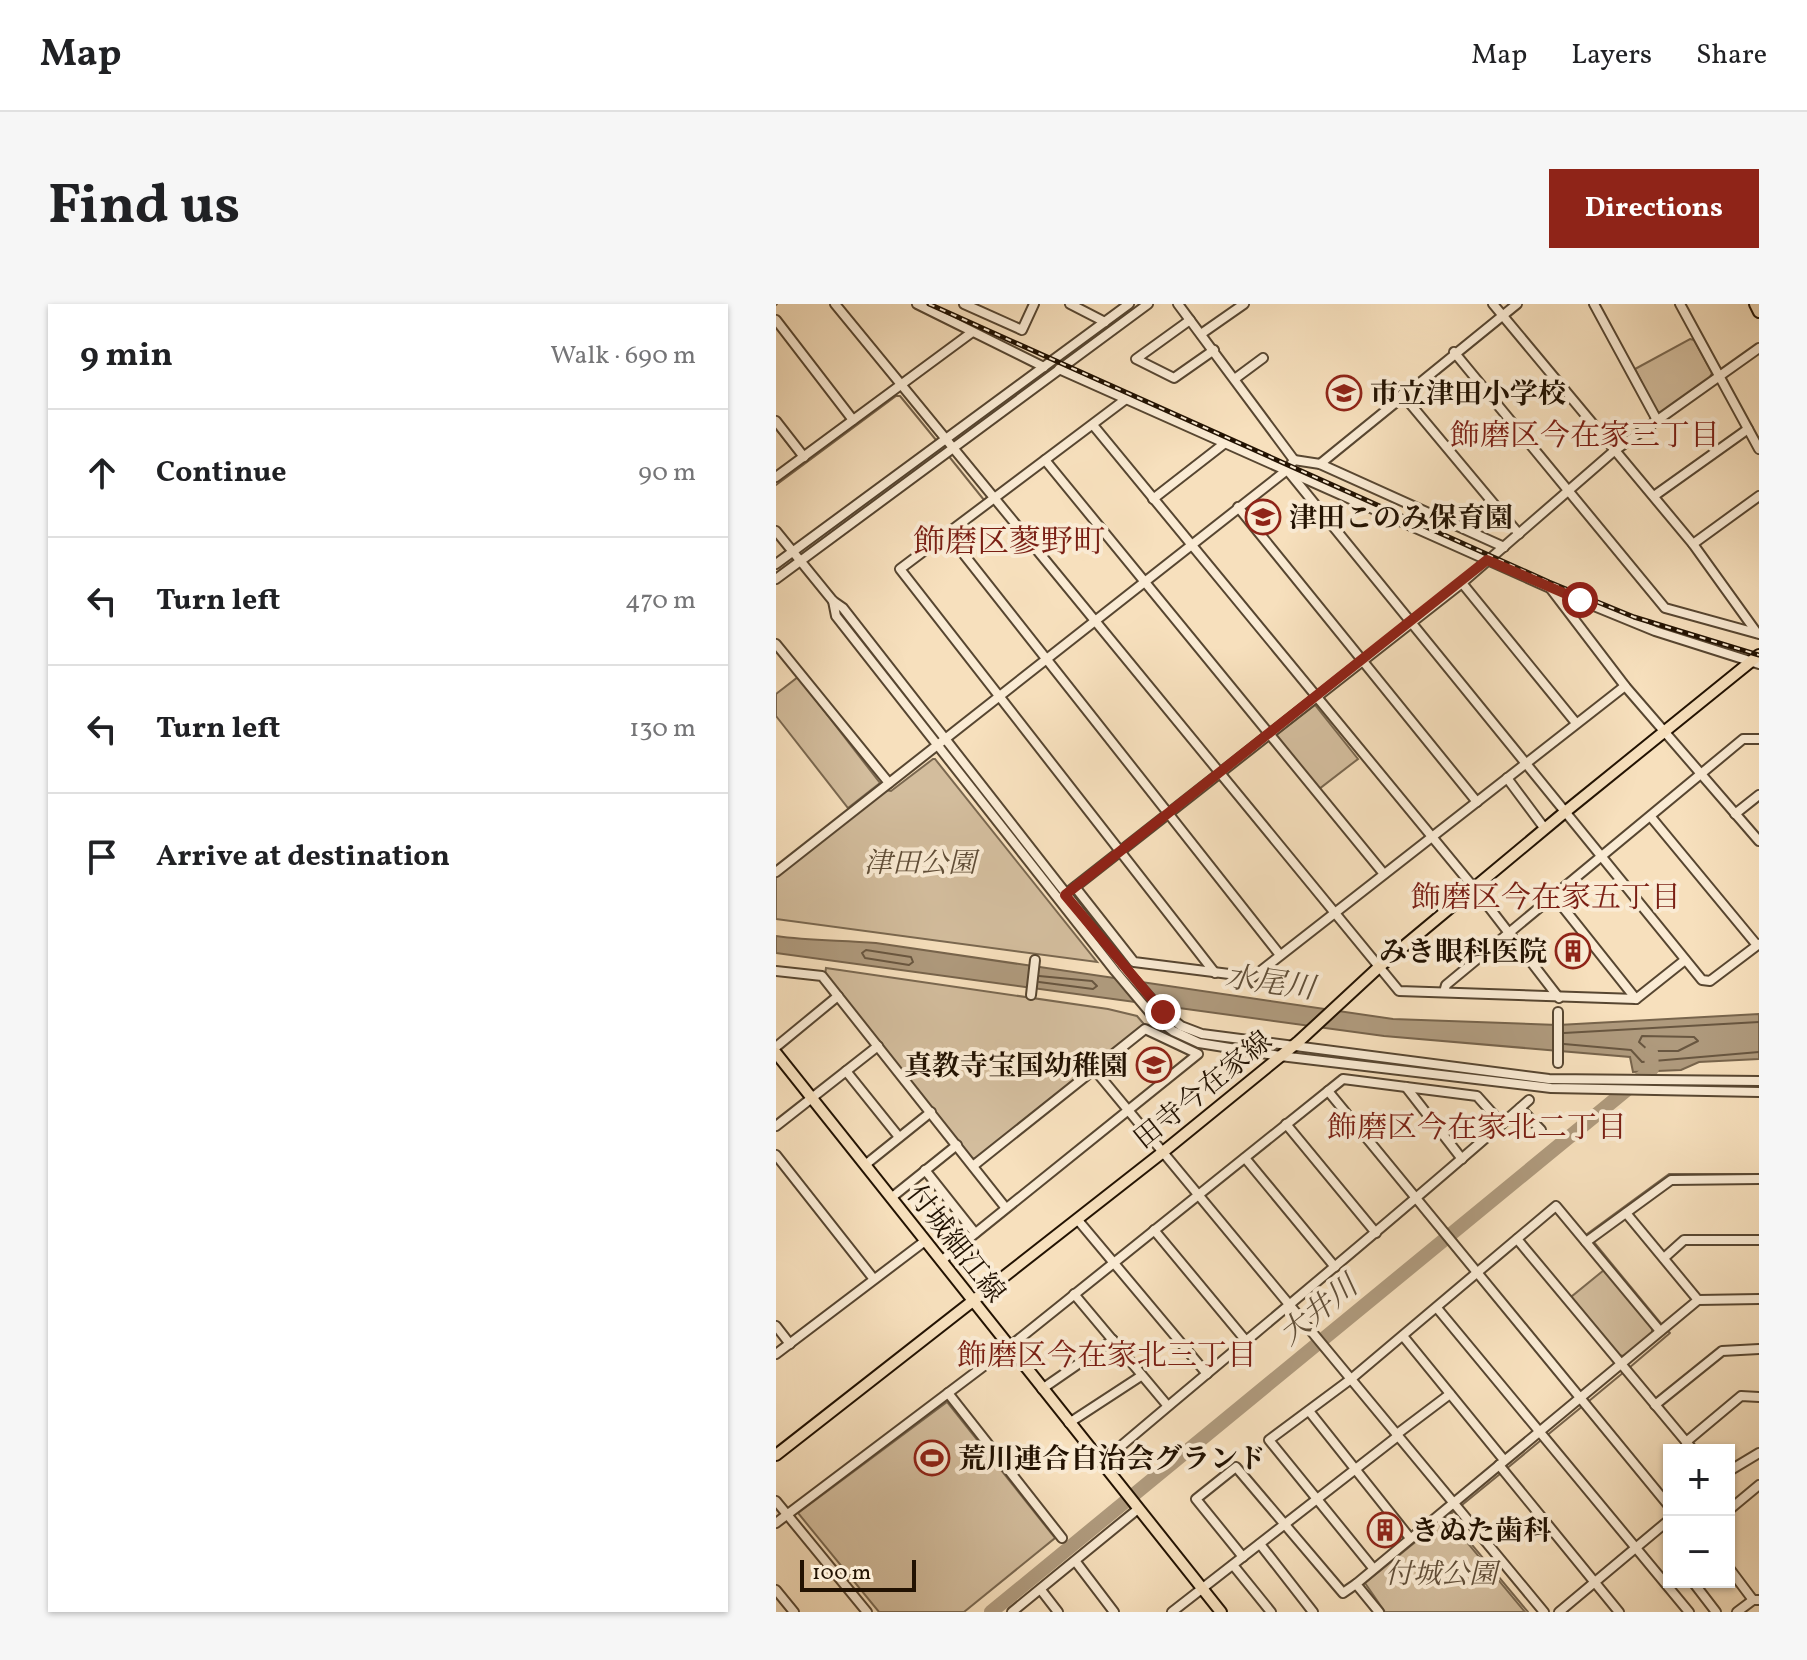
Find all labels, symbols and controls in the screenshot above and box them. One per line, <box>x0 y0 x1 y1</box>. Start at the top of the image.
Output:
text: Map <box>40 29 121 82</box>
text: Map <box>1471 36 1527 75</box>
text: Layers <box>1571 36 1652 75</box>
text: Share <box>1696 36 1767 75</box>
text: Find us <box>48 169 240 247</box>
button: Directions <box>1549 169 1759 248</box>
text: 9 min <box>80 333 173 380</box>
text: Walk · 690 m <box>550 338 696 374</box>
school or university icon: 市立津田小学校 <box>1325 374 1363 412</box>
place label: 市立津田小学校 <box>1370 376 1566 415</box>
district label: 飾磨区今在家三丁目 <box>1450 416 1720 458</box>
icon: ahead <box>80 451 124 495</box>
text: Continue <box>156 452 287 494</box>
text: 90 m <box>638 455 696 491</box>
school or university icon: 津田このみ保育園 <box>1244 498 1282 536</box>
place label: 津田このみ保育園 <box>1289 500 1513 539</box>
district label: 飾磨区蓼野町 <box>913 522 1105 566</box>
icon: left <box>80 579 124 623</box>
text: Turn left <box>156 580 280 622</box>
route start <box>1562 582 1598 618</box>
text: 470 m <box>625 583 696 619</box>
icon: left <box>80 707 124 751</box>
text: Turn left <box>156 708 280 750</box>
text: 130 m <box>629 711 696 747</box>
icon: arrive <box>80 835 124 879</box>
text: Arrive at destination <box>156 836 450 878</box>
park label: 津田公園 <box>864 845 980 884</box>
district label: 飾磨区今在家五丁目 <box>1411 878 1681 920</box>
building icon: みき眼科医院 <box>1554 932 1592 970</box>
place label: みき眼科医院 <box>1379 934 1547 973</box>
water label: 水尾川 <box>1222 957 1320 1011</box>
route end <box>1145 994 1181 1030</box>
street label: 田寺今在家線 <box>1126 1023 1281 1159</box>
school or university icon: 真教寺宝国幼稚園 <box>1135 1046 1173 1084</box>
place label: 真教寺宝国幼稚園 <box>904 1048 1128 1087</box>
district label: 飾磨区今在家北二丁目 <box>1327 1108 1627 1150</box>
street label: 付城細江線 <box>897 1177 1013 1312</box>
water label: 大井川 <box>1271 1265 1370 1356</box>
district label: 飾磨区今在家北三丁目 <box>957 1336 1257 1378</box>
sports icon: 荒川連合自治会グランド <box>913 1439 951 1477</box>
place label: 荒川連合自治会グランド <box>958 1441 1266 1480</box>
map controls <box>1663 1444 1735 1588</box>
button: + <box>1663 1444 1735 1516</box>
building icon: きぬた歯科 <box>1366 1511 1404 1549</box>
place label: きぬた歯科 <box>1411 1513 1552 1552</box>
button: − <box>1663 1516 1735 1588</box>
scale bar <box>800 1556 916 1592</box>
park label: 付城公園 <box>1385 1556 1501 1595</box>
text: 100 m <box>812 1558 871 1589</box>

